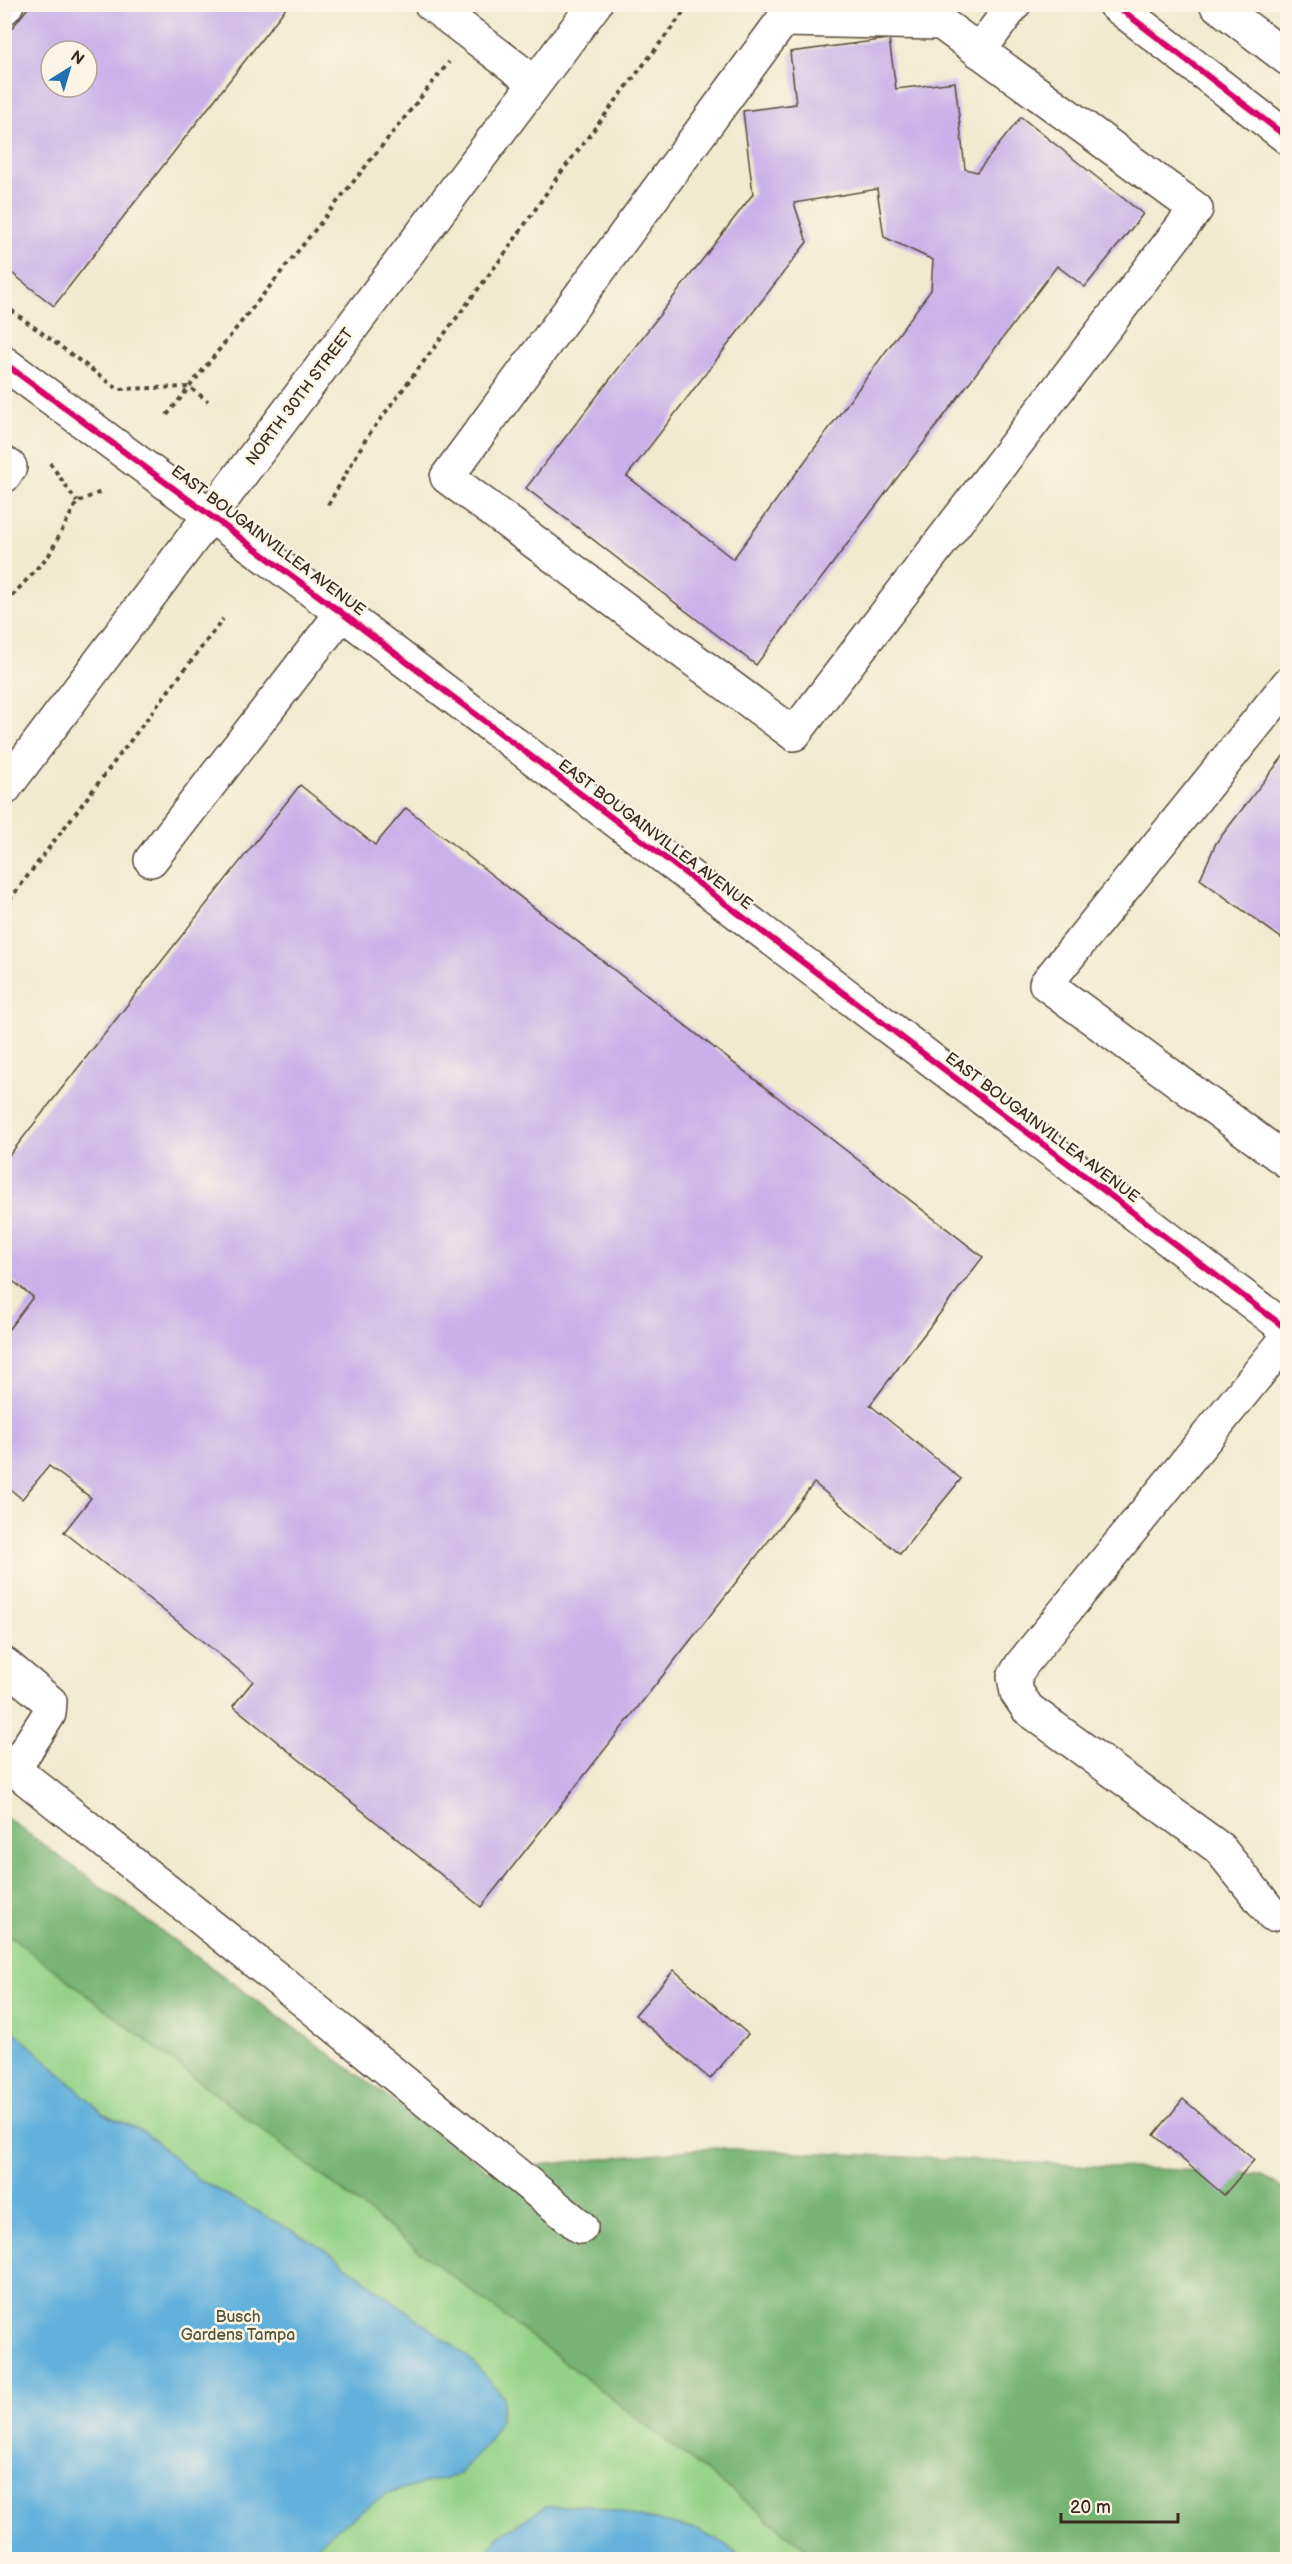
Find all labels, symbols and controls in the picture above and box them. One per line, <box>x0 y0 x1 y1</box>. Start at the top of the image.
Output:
north arrow <box>39 39 99 99</box>
text: N <box>67 47 88 69</box>
street label: NORTH 30TH STREET <box>242 324 358 469</box>
street label: EAST BOUGAINVILLEA AVENUE <box>167 462 369 620</box>
street label: EAST BOUGAINVILLEA AVENUE <box>554 756 756 914</box>
street label: EAST BOUGAINVILLEA AVENUE <box>941 1049 1143 1207</box>
park label: Busch Gardens Tampa <box>181 2308 295 2345</box>
scale bar <box>1061 2486 1178 2524</box>
text: 20 m <box>1070 2497 1111 2518</box>

